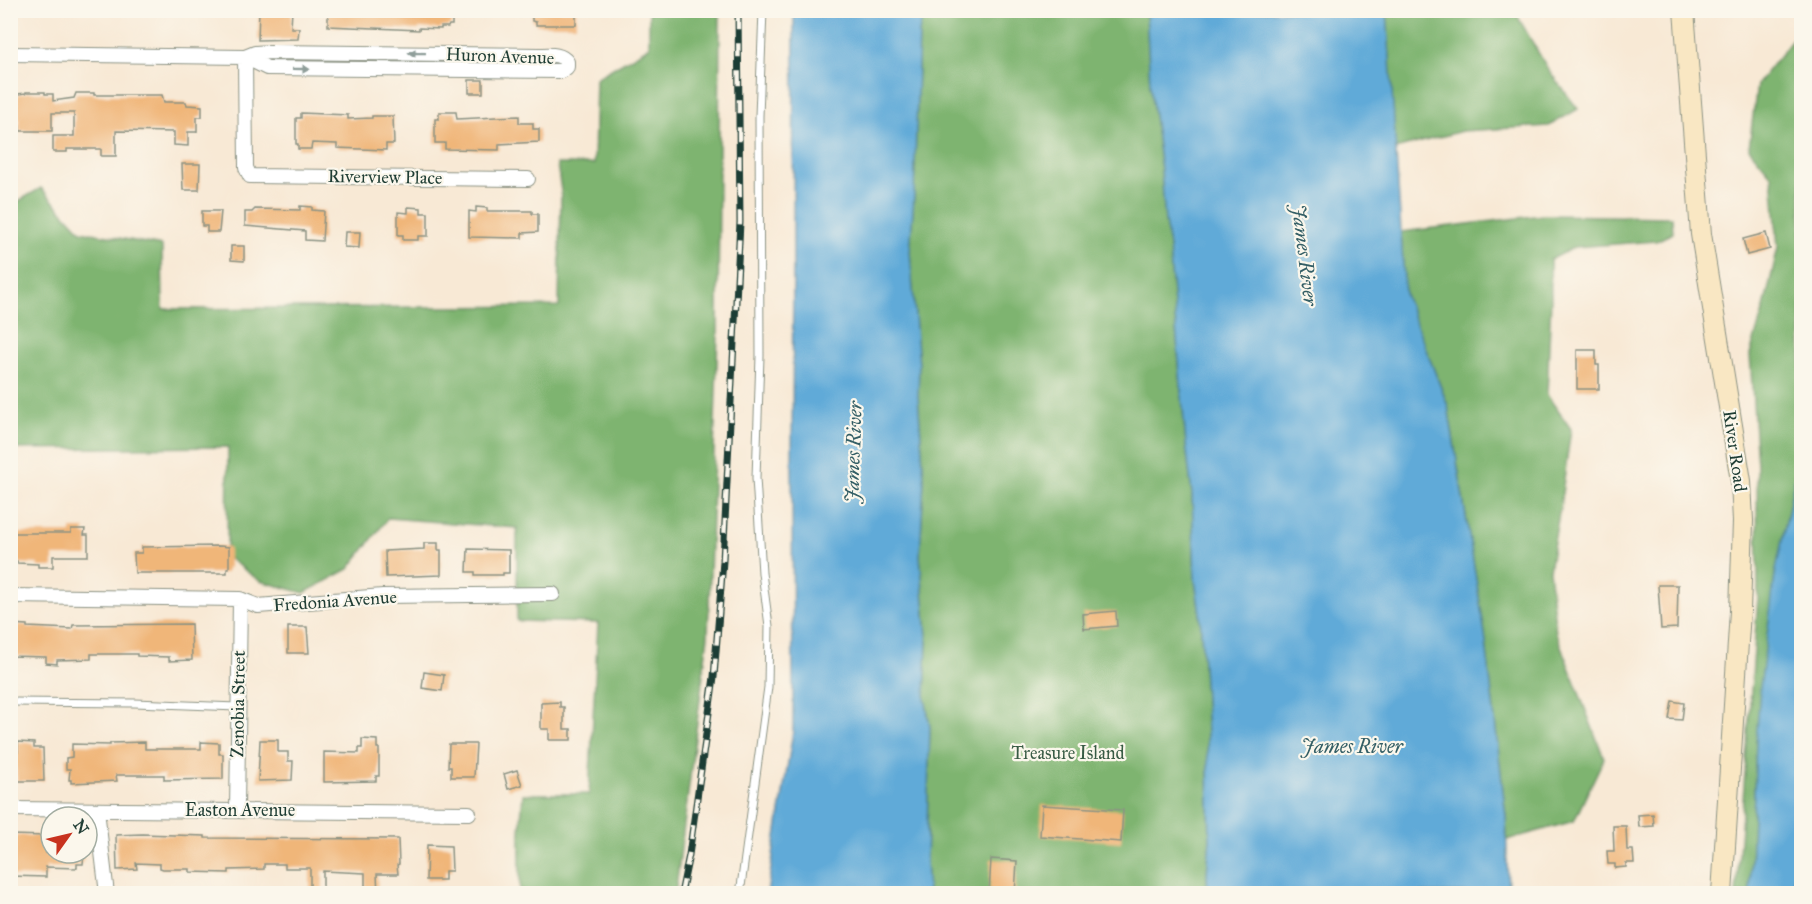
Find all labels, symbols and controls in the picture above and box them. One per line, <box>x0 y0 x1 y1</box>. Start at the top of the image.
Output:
street label: Huron Avenue <box>445 43 555 69</box>
one-way arrow <box>407 49 426 58</box>
one-way arrow <box>291 64 310 74</box>
street label: Riverview Place <box>327 165 443 189</box>
water label: James River <box>1287 202 1323 309</box>
water label: James River <box>839 399 867 504</box>
street label: River Road <box>1718 409 1752 493</box>
street label: Fredonia Avenue <box>272 586 398 616</box>
street label: Zenobia Street <box>226 649 250 758</box>
water label: James River <box>1300 734 1405 758</box>
park label: Treasure Island <box>1011 742 1125 764</box>
street label: Easton Avenue <box>185 799 295 821</box>
north arrow <box>39 805 99 865</box>
text: N <box>69 816 93 838</box>

